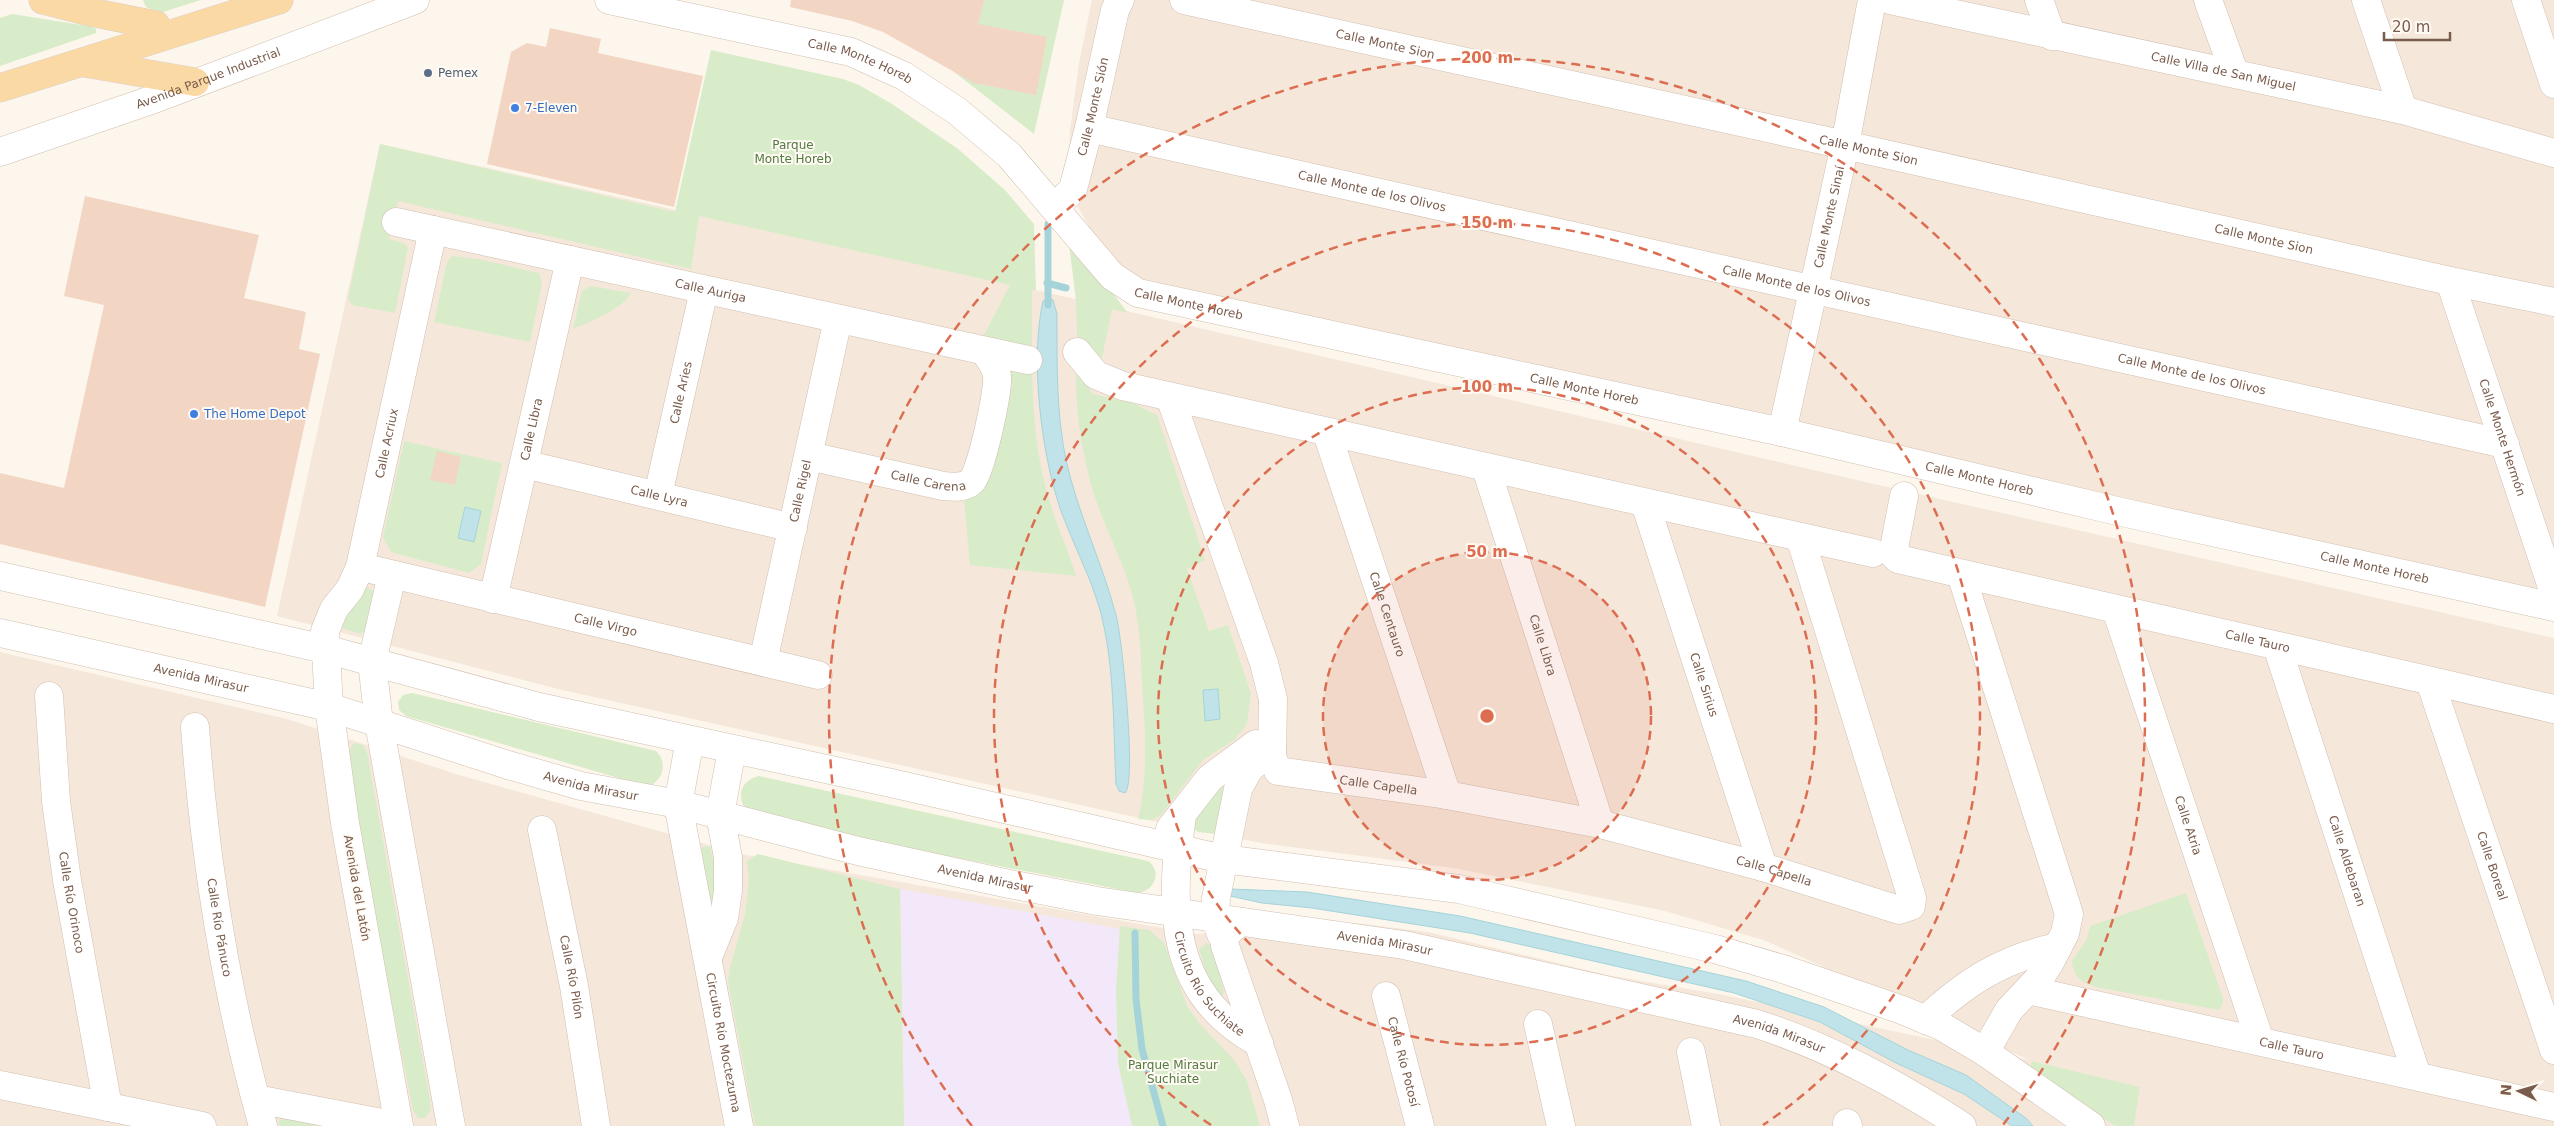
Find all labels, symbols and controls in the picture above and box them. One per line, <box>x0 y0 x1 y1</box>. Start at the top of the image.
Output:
scale bar <box>2384 10 2450 42</box>
text: 20 m <box>2392 18 2430 36</box>
street label: Calle Monte Sion <box>1334 26 1436 62</box>
street label: Calle Monte Horeb <box>807 36 915 87</box>
street label: Avenida Parque Industrial <box>134 45 283 112</box>
text: 200 m <box>1461 49 1513 67</box>
street label: Calle Villa de San Miguel <box>2150 49 2297 94</box>
street label: Calle Monte Sión <box>1075 56 1111 157</box>
place label: Pemex <box>438 66 478 80</box>
marker: Pemex <box>422 67 434 79</box>
place label: 7-Eleven <box>525 101 577 115</box>
marker: 7-Eleven <box>509 102 521 114</box>
street label: Calle Monte Sion <box>1818 133 1919 168</box>
park label: Parque Monte Horeb <box>754 138 832 166</box>
street label: Calle Monte Sinaí <box>1811 164 1847 269</box>
street label: Calle Monte de los Olivos <box>1297 168 1447 214</box>
text: 150 m <box>1461 214 1513 232</box>
street label: Calle Monte Sion <box>2213 221 2315 257</box>
street label: Calle Monte de los Olivos <box>1721 263 1872 309</box>
street label: Calle Auriga <box>674 276 748 305</box>
street label: Calle Monte Horeb <box>1133 285 1244 322</box>
street label: Calle Monte de los Olivos <box>2116 351 2267 397</box>
street label: Calle Aries <box>667 360 695 425</box>
street label: Calle Monte Horeb <box>1529 371 1640 408</box>
street label: Calle Monte Hermón <box>2476 377 2528 498</box>
text: 100 m <box>1461 378 1513 396</box>
street label: Calle Libra <box>518 397 545 462</box>
place label: The Home Depot <box>203 407 306 421</box>
street label: Calle Acriux <box>372 407 401 480</box>
marker: The Home Depot <box>188 408 200 420</box>
street label: Calle Rigel <box>787 458 814 524</box>
street label: Calle Monte Horeb <box>1924 459 2035 498</box>
street label: Calle Carena <box>889 467 967 494</box>
street label: Calle Lyra <box>629 483 689 510</box>
text: 50 m <box>1466 543 1508 561</box>
street label: Calle Monte Horeb <box>2319 549 2430 586</box>
street label: Calle Centauro <box>1366 570 1408 659</box>
street label: Calle Virgo <box>573 611 639 639</box>
street label: Calle Libra <box>1526 613 1559 678</box>
street label: Calle Tauro <box>2224 627 2291 655</box>
street label: Calle Sirius <box>1687 651 1721 719</box>
street label: Avenida Mirasur <box>152 661 250 696</box>
centre of rings <box>1478 707 1496 725</box>
street label: Avenida Mirasur <box>542 769 639 803</box>
street label: Calle Capella <box>1339 773 1418 798</box>
street label: Calle Atria <box>2172 794 2205 857</box>
street label: Calle Aldebaran <box>2326 814 2368 908</box>
street label: Calle Boreal <box>2474 829 2510 902</box>
street label: Avenida del Latón <box>341 834 373 942</box>
street label: Calle Río Orinoco <box>56 851 87 955</box>
street label: Calle Capella <box>1734 853 1814 889</box>
street label: Avenida Mirasur <box>936 862 1034 895</box>
street label: Calle Río Pánuco <box>204 877 234 978</box>
street label: Avenida Mirasur <box>1336 928 1434 958</box>
street label: Circuito Río Suchiate <box>1172 930 1247 1039</box>
street label: Calle Río Pilón <box>557 934 586 1020</box>
street label: Circuito Río Moctezuma <box>703 972 743 1114</box>
street label: Avenida Mirasur <box>1732 1012 1827 1056</box>
street label: Calle Río Potosí <box>1385 1015 1422 1109</box>
street label: Calle Tauro <box>2258 1035 2325 1063</box>
park label: Parque Mirasur Suchiate <box>1128 1058 1218 1086</box>
north arrow <box>2494 1066 2544 1116</box>
text: N <box>2498 1083 2515 1096</box>

